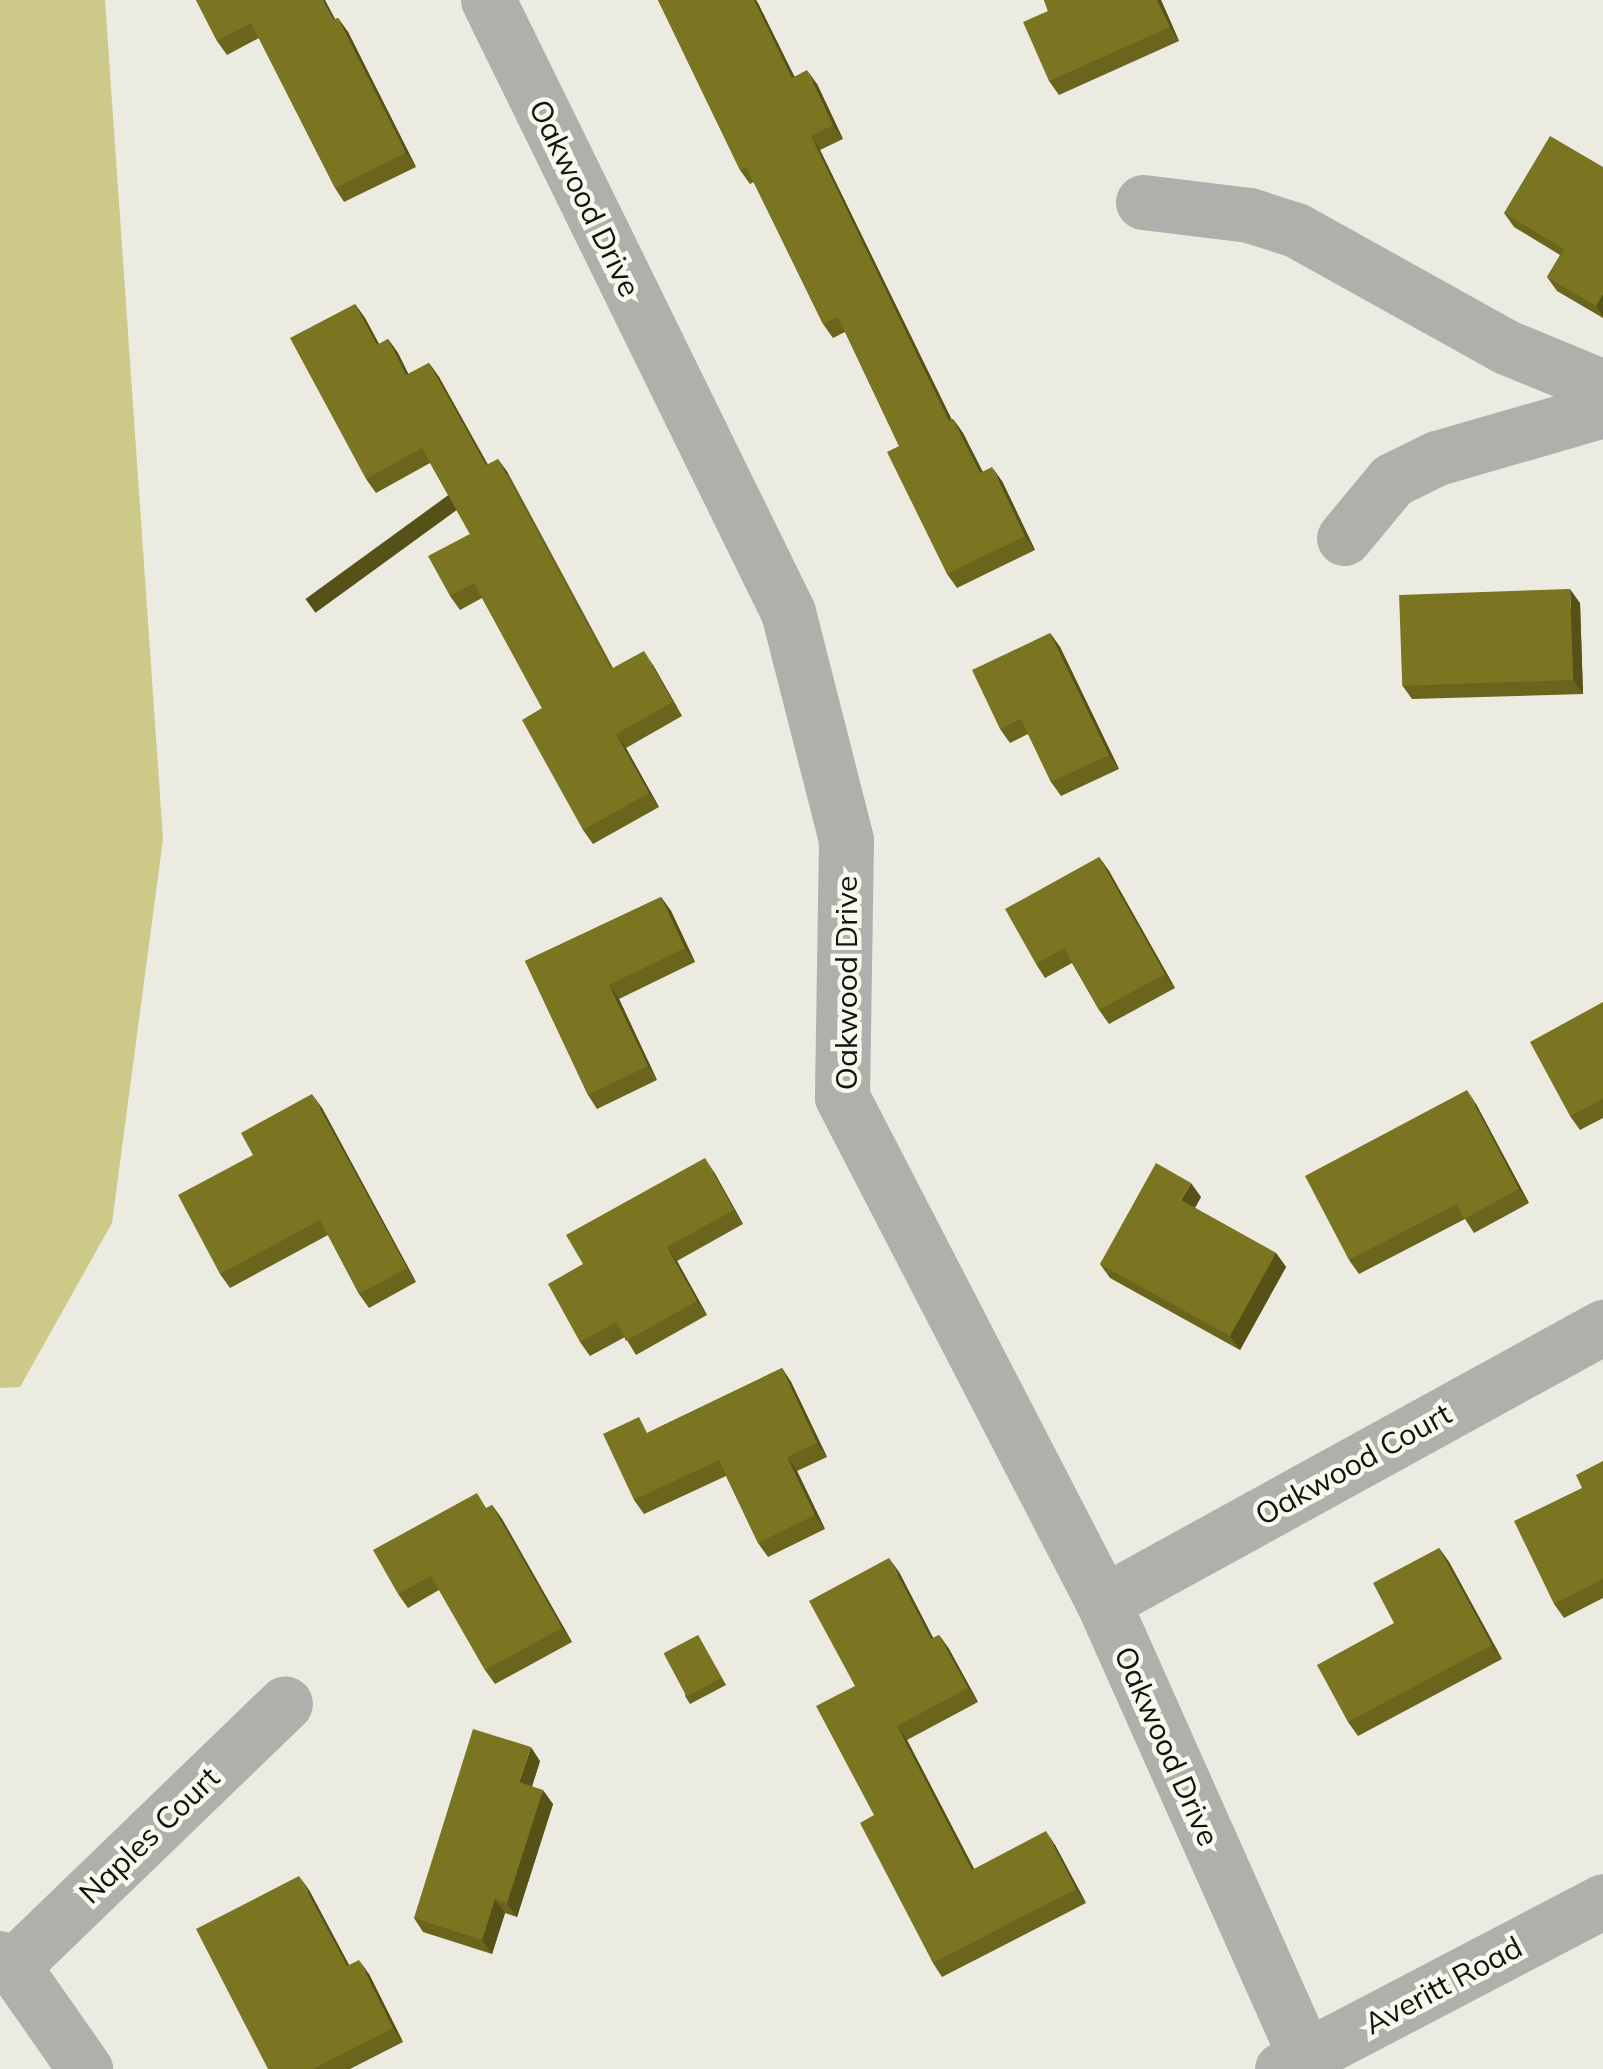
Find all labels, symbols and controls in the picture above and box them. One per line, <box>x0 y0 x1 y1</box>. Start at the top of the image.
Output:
street label: Oakwood Drive <box>522 94 648 302</box>
street label: Oakwood Drive <box>828 876 864 1090</box>
street label: Oakwood Court <box>1249 1395 1457 1533</box>
street label: Oakwood Drive <box>1107 1641 1227 1851</box>
street label: Naples Court <box>72 1759 226 1911</box>
street label: Averitt Road <box>1358 1928 1528 2042</box>

